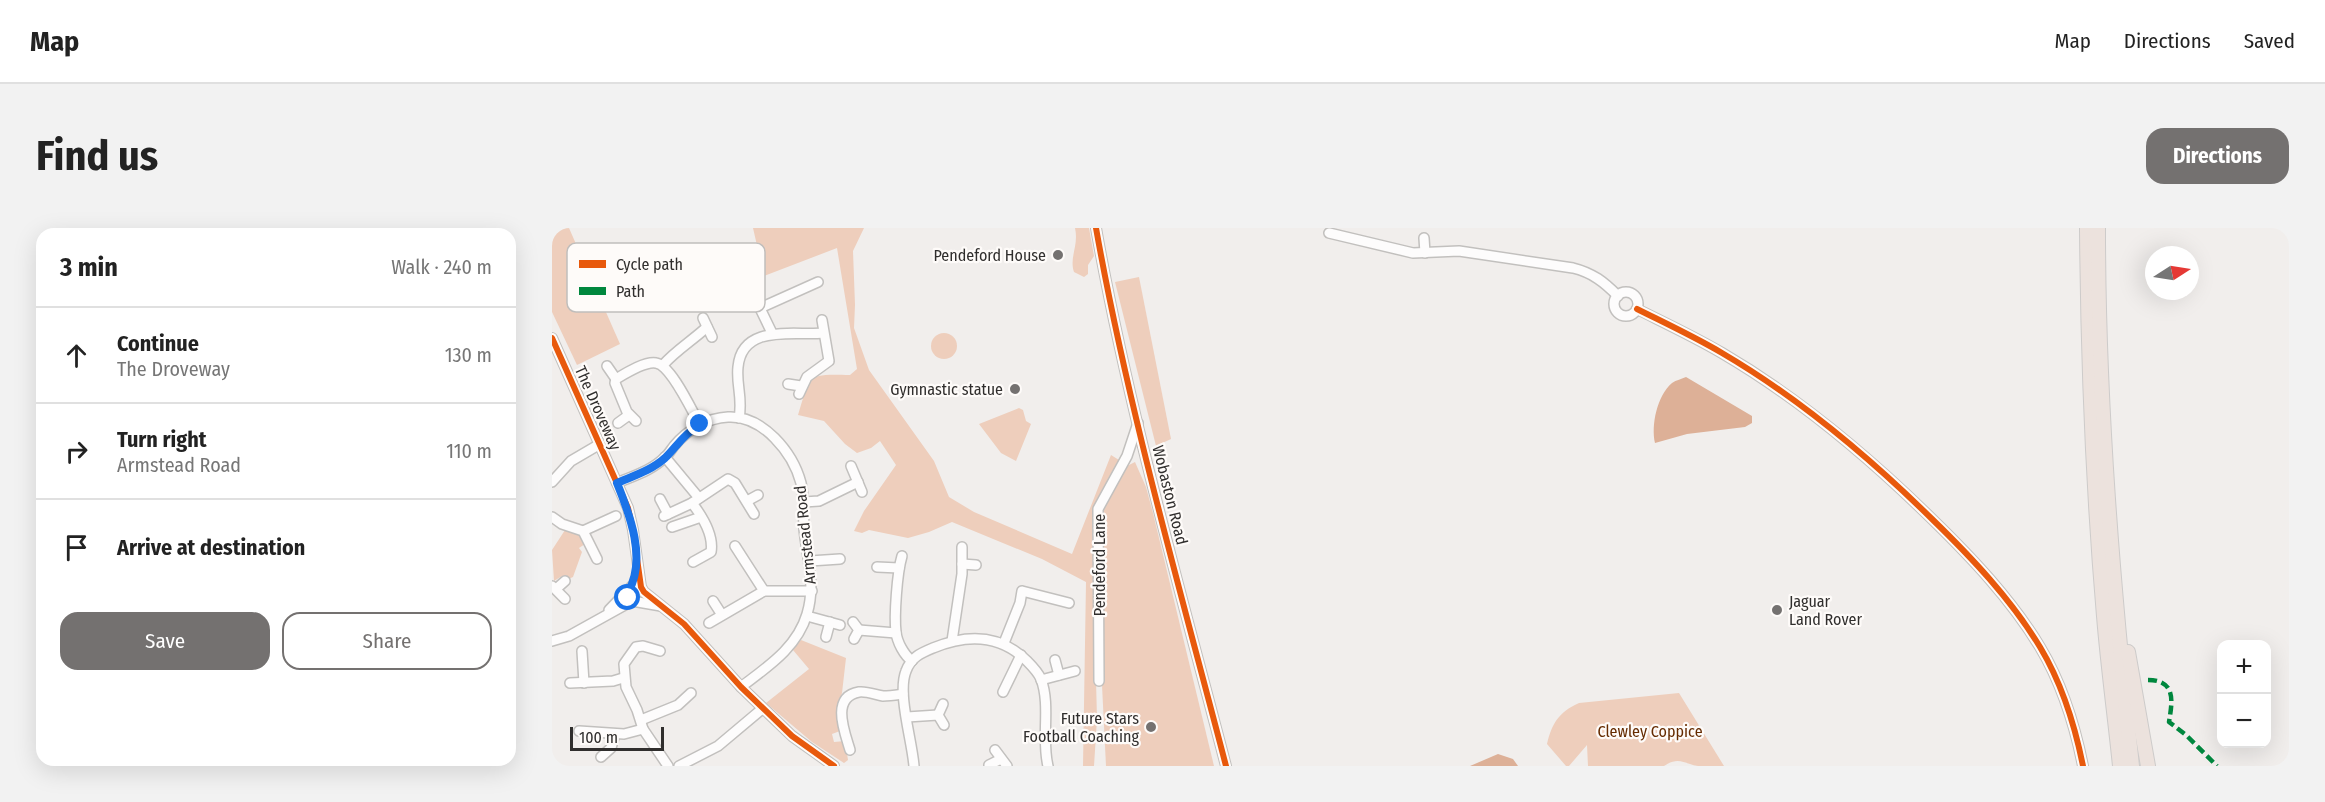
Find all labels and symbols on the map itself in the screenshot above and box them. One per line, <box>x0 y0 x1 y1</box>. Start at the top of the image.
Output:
legend <box>567 243 765 312</box>
place label: Pendeford House <box>933 246 1046 265</box>
north arrow <box>2145 246 2199 300</box>
marker: Pendeford House <box>1051 248 1065 262</box>
text: Cycle path <box>616 255 683 274</box>
text: Path <box>616 282 645 301</box>
street label: The Droveway <box>571 363 625 454</box>
place label: Gymnastic statue <box>890 380 1003 399</box>
marker: Gymnastic statue <box>1008 382 1022 396</box>
route end <box>686 410 712 436</box>
street label: Wobaston Road <box>1148 443 1192 547</box>
street label: Armstead Road <box>790 485 820 585</box>
street label: Pendeford Lane <box>1090 514 1109 616</box>
route start <box>614 584 640 610</box>
place label: Jaguar Land Rover <box>1789 592 1862 629</box>
marker: Jaguar Land Rover <box>1770 603 1784 617</box>
place label: Future Stars Football Coaching <box>1023 709 1139 746</box>
marker: Future Stars Football Coaching <box>1144 720 1158 734</box>
park label: Clewley Coppice <box>1597 722 1703 741</box>
scale bar <box>570 724 664 752</box>

